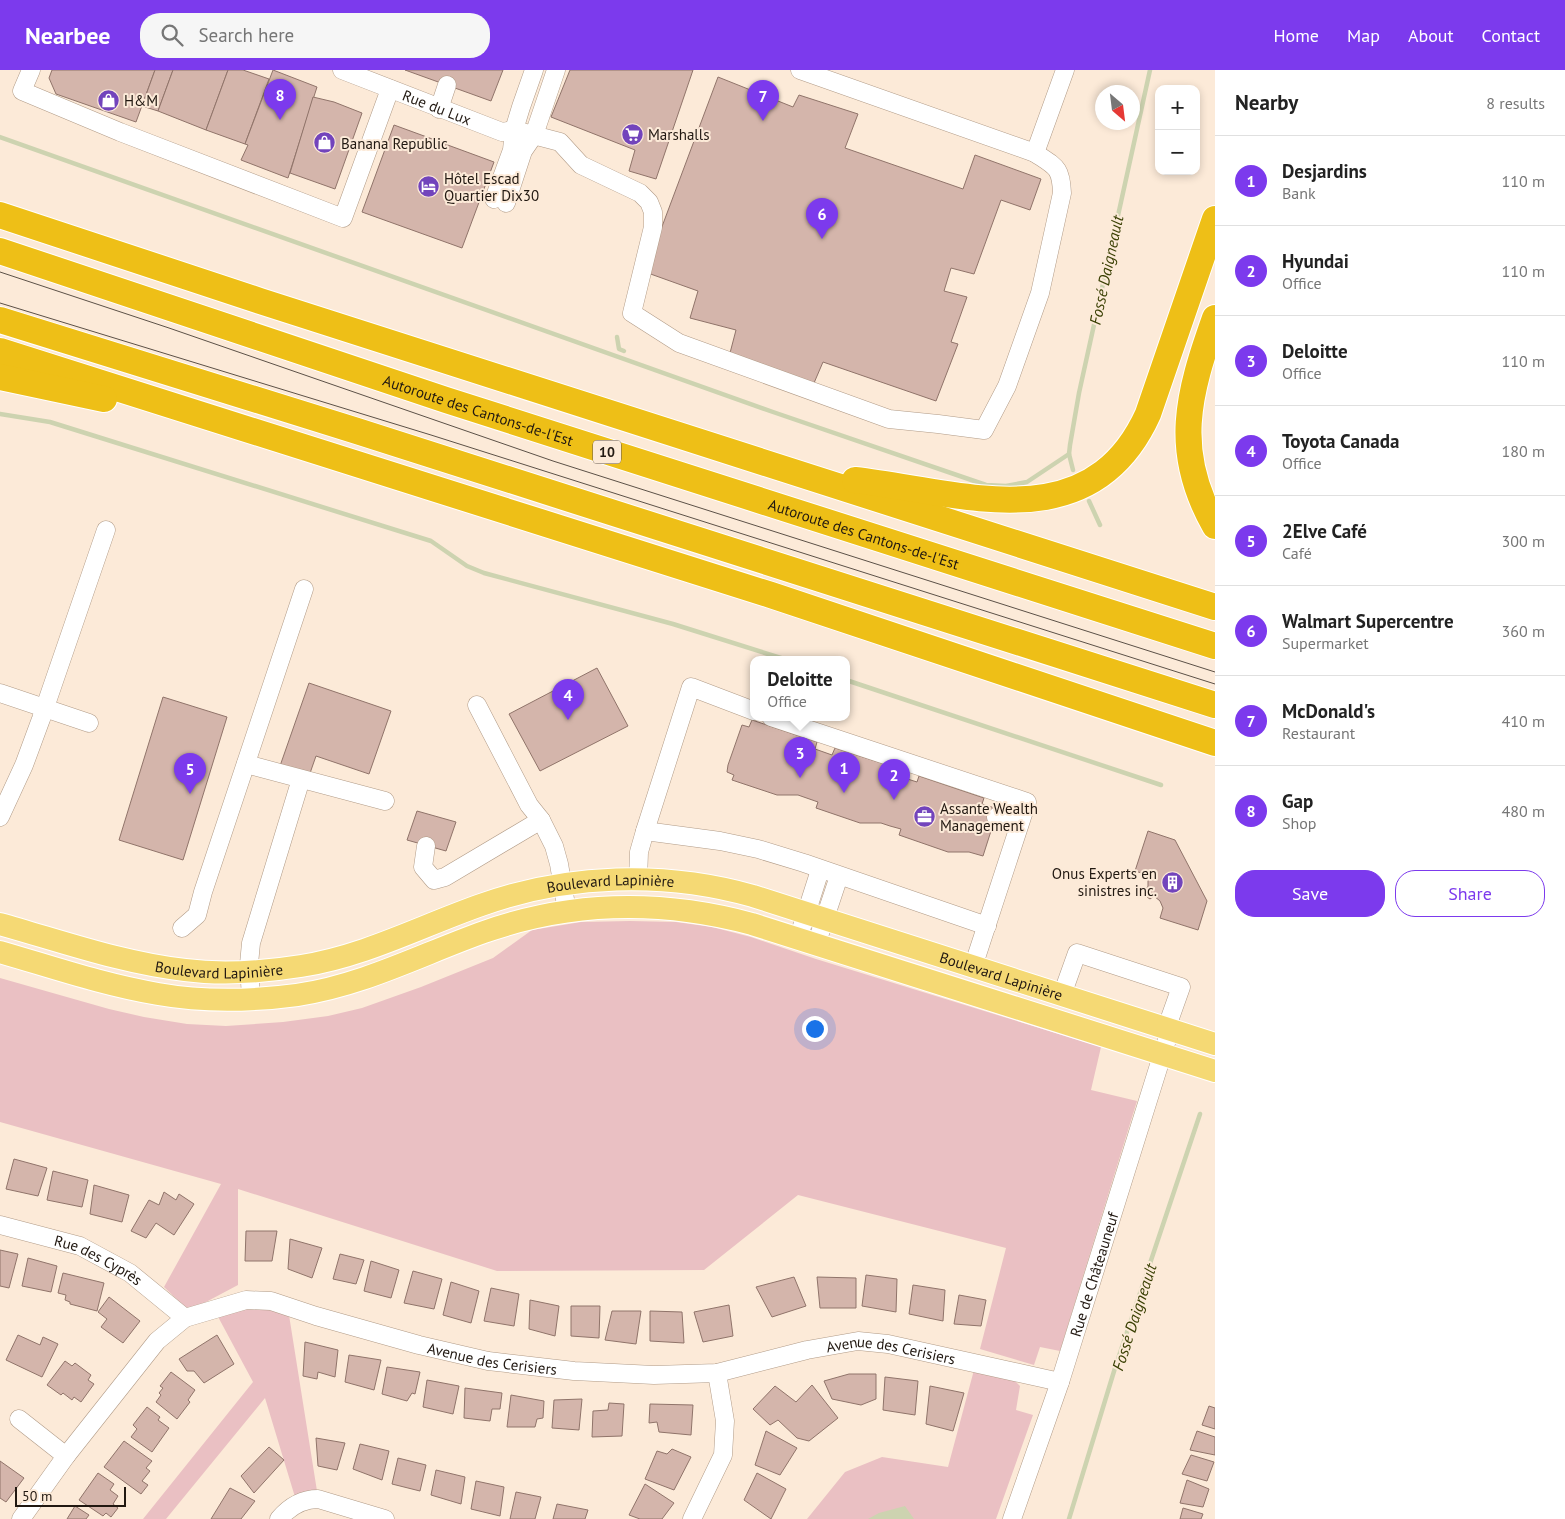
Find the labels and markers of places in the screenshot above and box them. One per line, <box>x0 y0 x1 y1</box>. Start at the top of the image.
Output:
pin: 8 <box>264 79 296 120</box>
pin: 7 <box>747 80 779 121</box>
shop icon: H&M <box>96 88 120 112</box>
place label: H&M <box>124 91 158 110</box>
supermarket icon: Marshalls <box>620 122 644 146</box>
place label: Marshalls <box>648 125 709 144</box>
shop icon: Banana Republic <box>313 131 337 155</box>
place label: Banana Republic <box>341 134 448 153</box>
place label: Hôtel Escad Quartier Dix30 <box>444 169 539 205</box>
hotel icon: Hôtel Escad Quartier Dix30 <box>416 175 440 199</box>
pin: 6 <box>806 198 838 239</box>
pin: 4 <box>552 679 584 720</box>
pin: 3 <box>784 737 816 778</box>
pin: 1 <box>828 752 860 793</box>
pin: 5 <box>174 753 206 794</box>
pin: 2 <box>878 759 910 800</box>
place label: Assante Wealth Management <box>940 799 1038 835</box>
office icon: Assante Wealth Management <box>912 805 936 829</box>
place label: Onus Experts en sinistres inc. <box>1052 864 1157 900</box>
building icon: Onus Experts en sinistres inc. <box>1161 870 1185 894</box>

